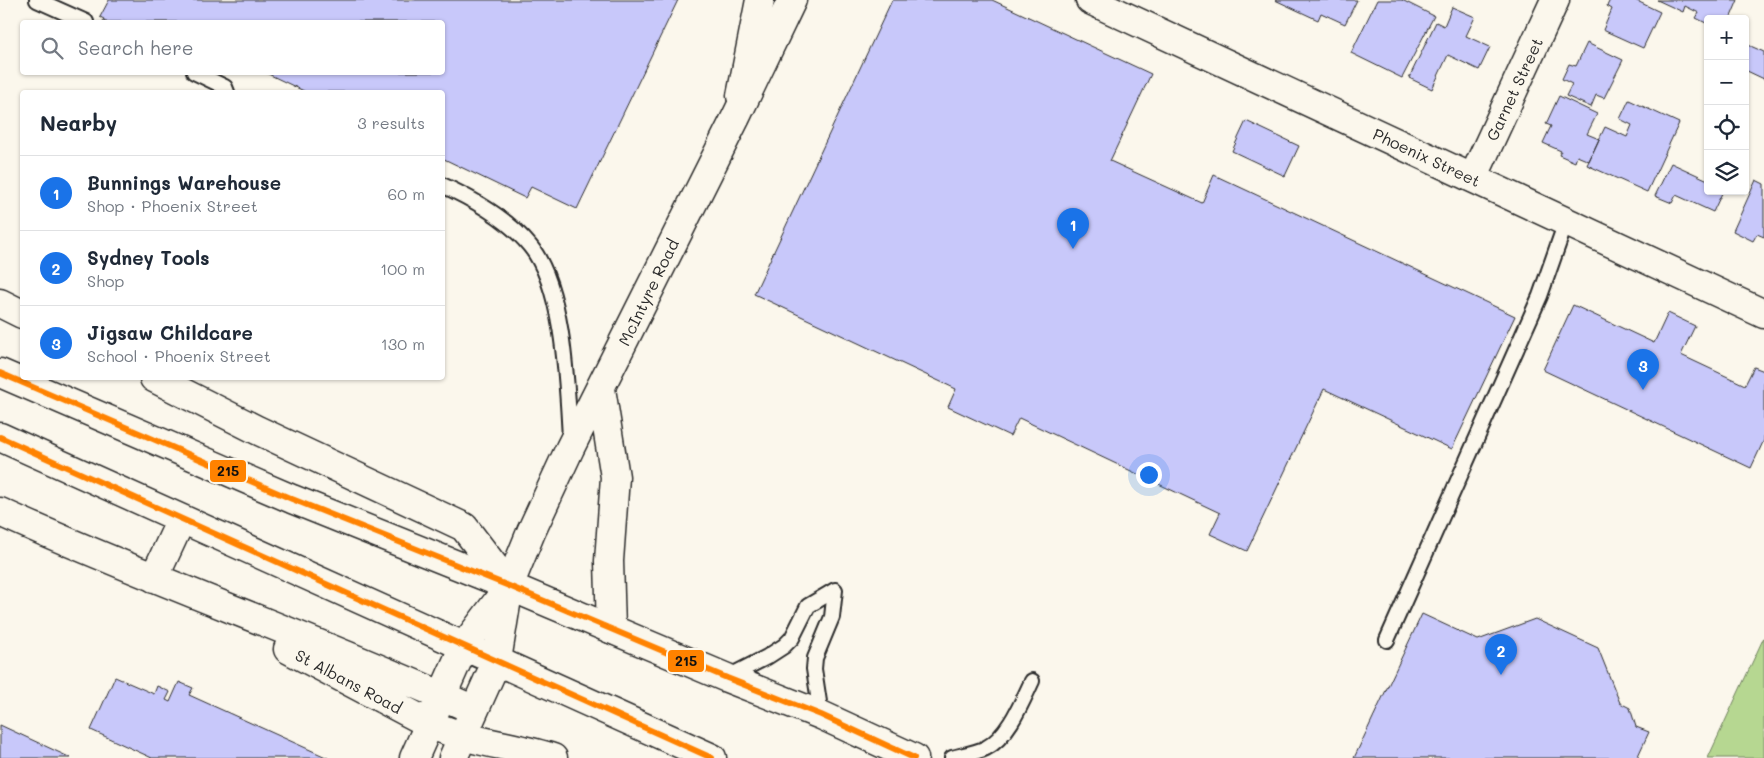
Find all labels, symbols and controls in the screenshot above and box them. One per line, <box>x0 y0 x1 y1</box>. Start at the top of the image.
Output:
map controls <box>1704 15 1749 195</box>
button: + <box>1704 15 1749 60</box>
search box <box>20 20 445 75</box>
icon: search <box>38 34 66 62</box>
street label: Garnet Street <box>1481 34 1547 144</box>
text: Search here <box>78 35 194 60</box>
button: − <box>1704 60 1749 105</box>
button: locate <box>1704 105 1749 150</box>
text: Nearby <box>40 109 117 136</box>
text: 3 results <box>357 112 425 133</box>
street label: Phoenix Street <box>1370 123 1484 191</box>
button: layers <box>1704 150 1749 195</box>
text: Bunnings Warehouse <box>87 170 281 195</box>
text: 1 <box>52 183 60 204</box>
text: 60 m <box>388 183 425 204</box>
text: Shop · Phoenix Street <box>87 195 258 216</box>
pin: 1 <box>1057 208 1089 249</box>
street label: McIntyre Road <box>613 235 683 349</box>
text: Sydney Tools <box>87 245 210 270</box>
text: 2 <box>52 258 60 279</box>
text: 100 m <box>380 258 425 279</box>
text: Shop <box>87 270 124 291</box>
text: Jigsaw Childcare <box>87 320 253 345</box>
text: 3 <box>51 333 61 354</box>
text: 130 m <box>381 333 425 354</box>
text: School · Phoenix Street <box>87 345 271 366</box>
pin: 3 <box>1627 349 1659 390</box>
line badge: 215 <box>209 459 247 483</box>
text: 215 <box>217 461 239 480</box>
your location <box>1136 462 1162 488</box>
pin: 2 <box>1485 634 1517 675</box>
street label: St Albans Road <box>292 644 406 718</box>
line badge: 215 <box>667 649 705 673</box>
text: 215 <box>675 651 697 670</box>

